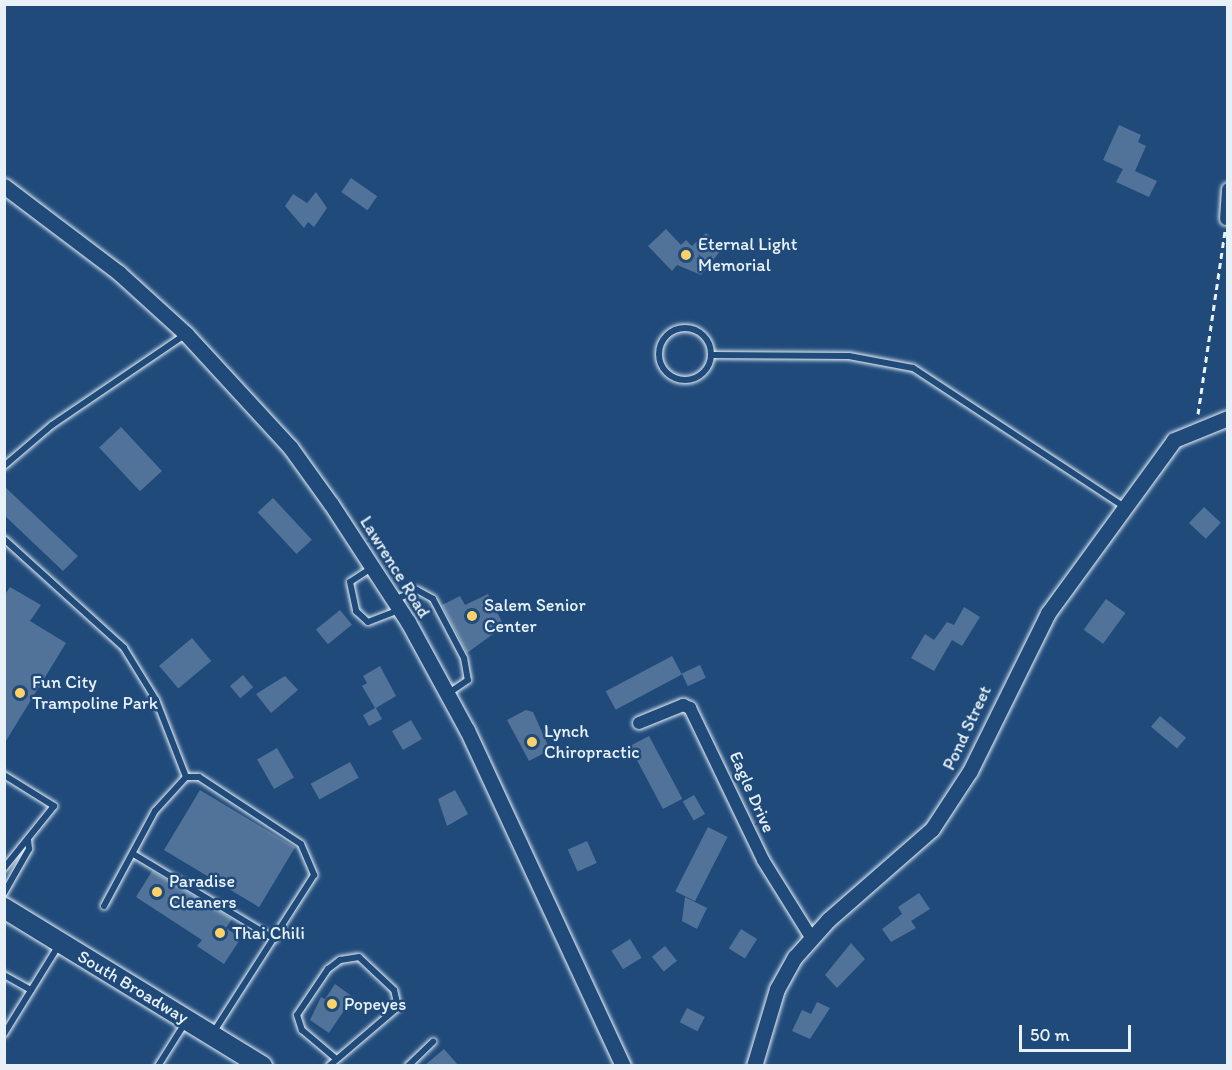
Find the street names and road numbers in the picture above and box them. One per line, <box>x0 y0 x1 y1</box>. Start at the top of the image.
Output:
street label: Lawrence Road <box>355 512 435 622</box>
street label: Pond Street <box>938 682 996 774</box>
street label: Eagle Drive <box>724 748 780 836</box>
street label: South Broadway <box>74 945 192 1029</box>

